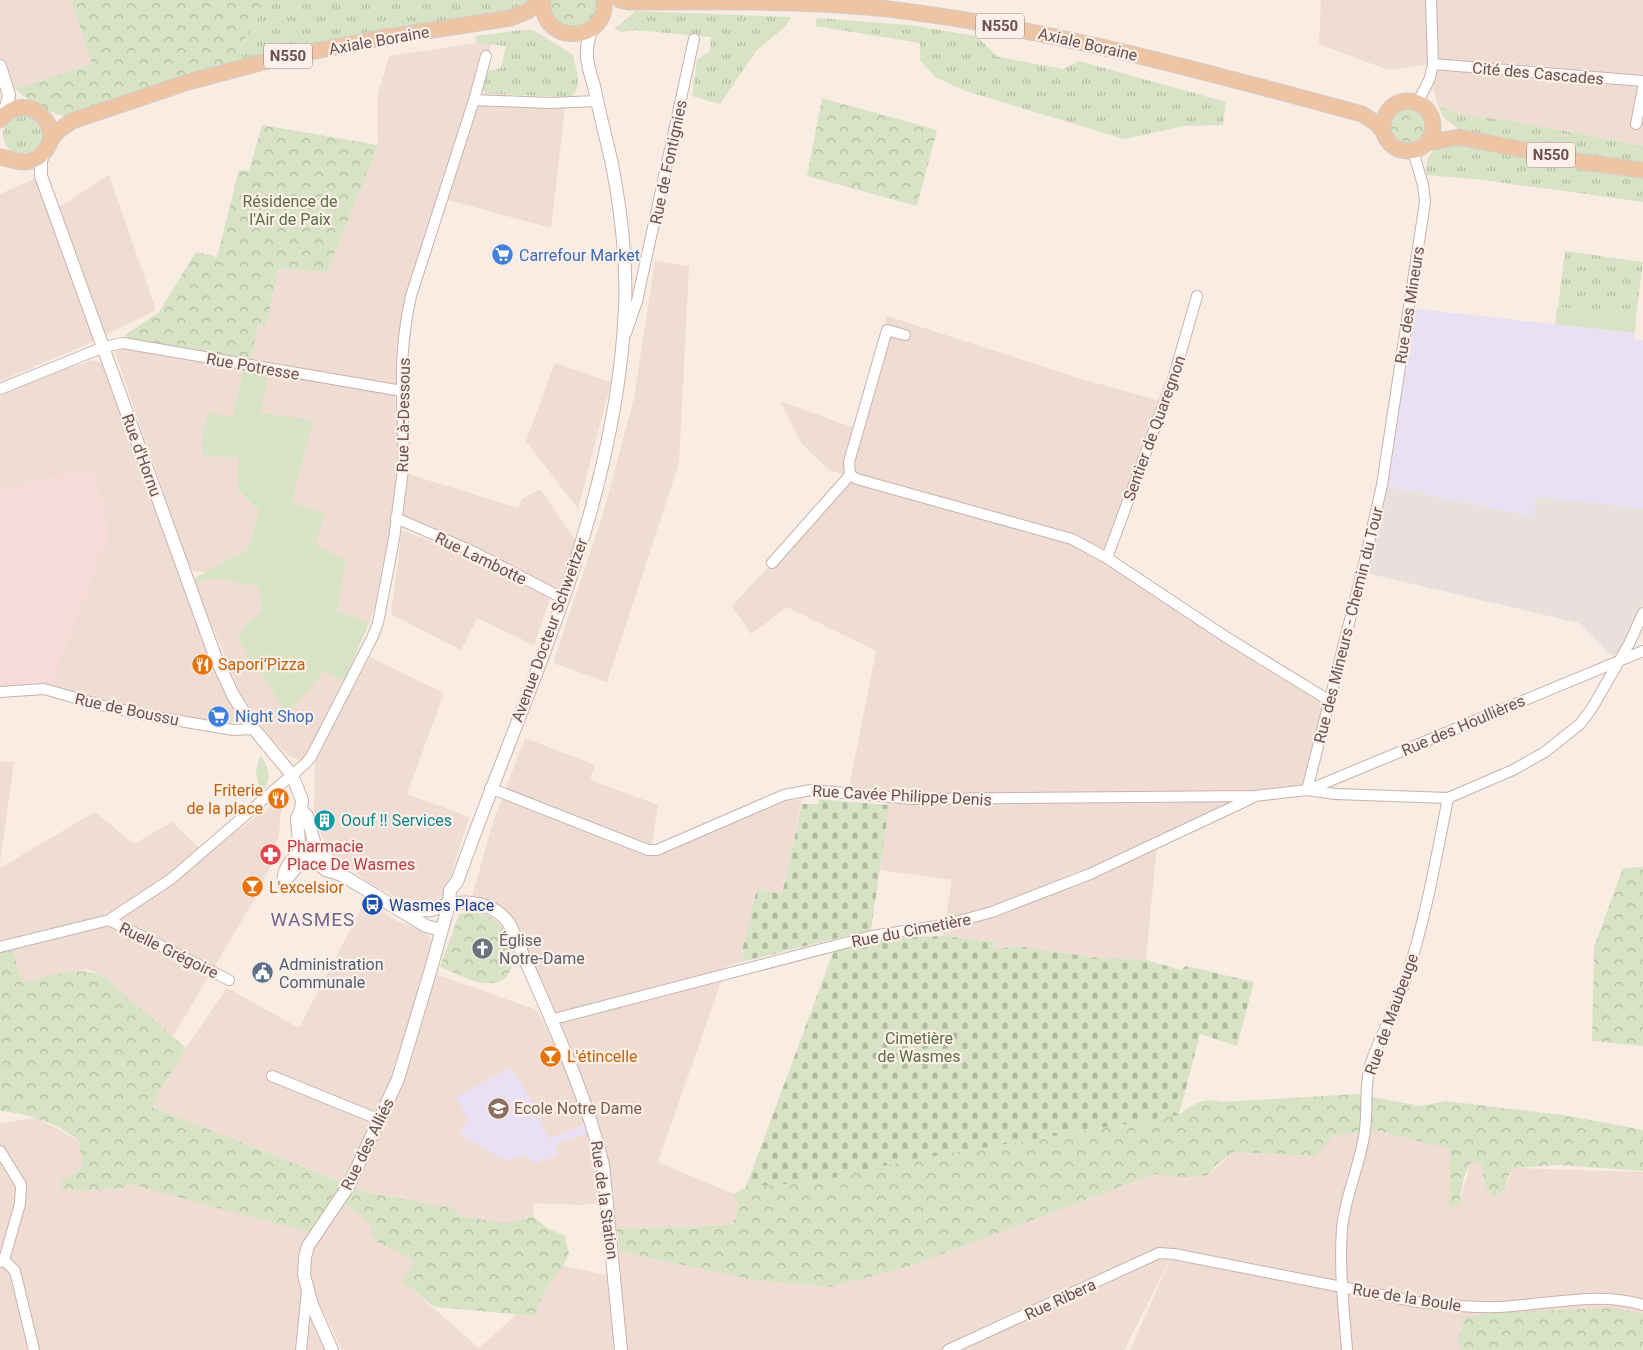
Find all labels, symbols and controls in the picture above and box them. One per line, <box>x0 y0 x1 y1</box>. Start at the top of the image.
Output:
road number: N550 <box>976 14 1024 38</box>
street label: Axiale Boraine <box>327 22 431 59</box>
street label: Axiale Boraine <box>1036 24 1139 65</box>
road number: N550 <box>264 44 312 68</box>
street label: Cité des Cascades <box>1471 58 1605 89</box>
street label: Rue de Fontignies <box>646 98 691 226</box>
road number: N550 <box>1527 142 1575 168</box>
park label: Résidence de l'Air de Paix <box>242 192 338 229</box>
supermarket icon: Carrefour Market <box>491 243 515 267</box>
street label: Rue des Mineurs <box>1391 245 1428 365</box>
place label: Carrefour Market <box>519 246 640 265</box>
street label: Rue Potresse <box>205 349 301 384</box>
street label: Sentier de Quaregnon <box>1119 353 1190 503</box>
street label: Rue Là-Dessous <box>393 358 414 472</box>
street label: Rue d'Hornu <box>118 411 165 499</box>
street label: Rue des Mineurs - Chemin du Tour <box>1310 504 1387 745</box>
street label: Rue Lambotte <box>432 528 530 589</box>
street label: Avenue Docteur Schweitzer <box>507 535 592 725</box>
restaurant icon: Sapori’Pizza <box>190 652 214 676</box>
place label: Sapori’Pizza <box>218 655 305 674</box>
street label: Rue de Boussu <box>73 689 181 730</box>
street label: Rue des Houllières <box>1399 691 1528 760</box>
supermarket icon: Night Shop <box>207 704 231 728</box>
place label: Night Shop <box>235 707 314 726</box>
place label: Friterie de la place <box>187 781 263 818</box>
street label: Rue Cavée Philippe Denis <box>812 781 992 810</box>
restaurant icon: Friterie de la place <box>267 787 291 811</box>
building icon: Oouf !! Services <box>313 808 337 832</box>
place label: Oouf !! Services <box>341 811 452 830</box>
place label: Pharmacie Place De Wasmes <box>287 837 415 874</box>
pharmacy icon: Pharmacie Place De Wasmes <box>259 843 283 867</box>
bar icon: L'excelsior <box>241 875 265 899</box>
place label: L'excelsior <box>269 878 344 897</box>
bus stop icon: Wasmes Place <box>361 893 385 917</box>
place label: Wasmes Place <box>389 896 494 915</box>
district label: WASMES <box>271 908 355 931</box>
street label: Rue du Cimetière <box>850 910 972 951</box>
street label: Ruelle Grégoire <box>116 918 221 983</box>
place label: Église Notre-Dame <box>499 931 585 968</box>
church icon: Église Notre-Dame <box>471 937 495 961</box>
street label: Rue de Maubeuge <box>1361 951 1422 1077</box>
place label: Administration Communale <box>279 955 384 992</box>
public building icon: Administration Communale <box>251 961 275 985</box>
park label: Cimetière de Wasmes <box>877 1029 961 1066</box>
bar icon: L'étincelle <box>539 1044 563 1068</box>
place label: L'étincelle <box>567 1047 638 1066</box>
street label: Rue des Alliés <box>337 1095 398 1193</box>
school or university icon: Ecole Notre Dame <box>486 1096 510 1120</box>
place label: Ecole Notre Dame <box>514 1099 642 1118</box>
street label: Rue de la Station <box>587 1139 622 1261</box>
street label: Rue Ribera <box>1022 1275 1099 1324</box>
street label: Rue de la Boule <box>1351 1280 1462 1315</box>

